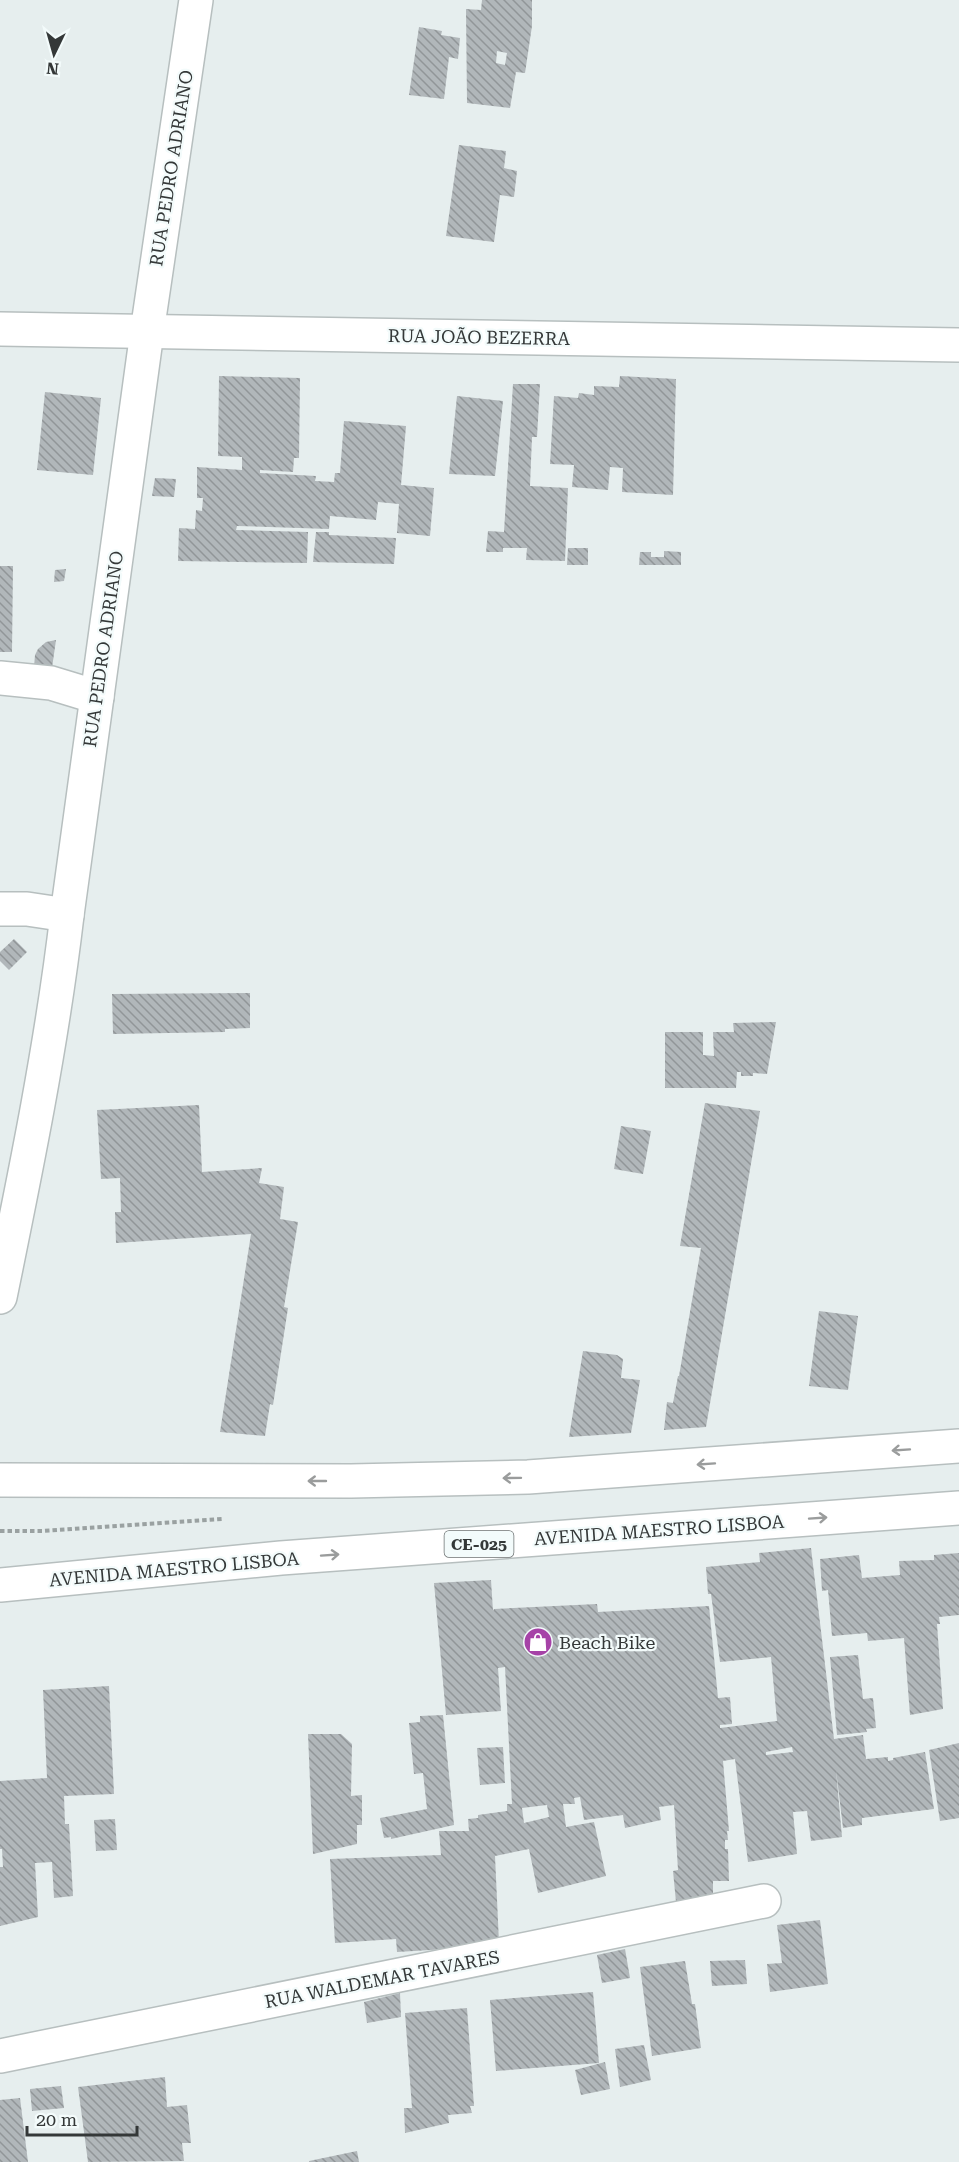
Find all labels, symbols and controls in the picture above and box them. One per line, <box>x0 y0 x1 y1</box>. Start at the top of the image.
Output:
north arrow <box>24 24 84 84</box>
text: N <box>46 58 60 78</box>
street label: RUA PEDRO ADRIANO <box>145 68 197 268</box>
street label: RUA JOÃO BEZERRA <box>388 325 571 349</box>
street label: RUA PEDRO ADRIANO <box>79 549 127 749</box>
one-way arrow <box>891 1445 911 1456</box>
one-way arrow <box>697 1459 717 1470</box>
one-way arrow <box>502 1472 522 1484</box>
one-way arrow <box>307 1475 327 1487</box>
street label: AVENIDA MAESTRO LISBOA <box>533 1511 785 1549</box>
one-way arrow <box>807 1513 827 1524</box>
road number: CE-025 <box>444 1531 514 1557</box>
street label: AVENIDA MAESTRO LISBOA <box>48 1548 300 1590</box>
one-way arrow <box>320 1549 340 1560</box>
shop icon: Beach Bike <box>522 1626 554 1658</box>
place label: Beach Bike <box>559 1632 655 1653</box>
street label: RUA WALDEMAR TAVARES <box>263 1946 501 2012</box>
scale bar <box>27 2099 136 2137</box>
text: 20 m <box>36 2109 77 2130</box>

